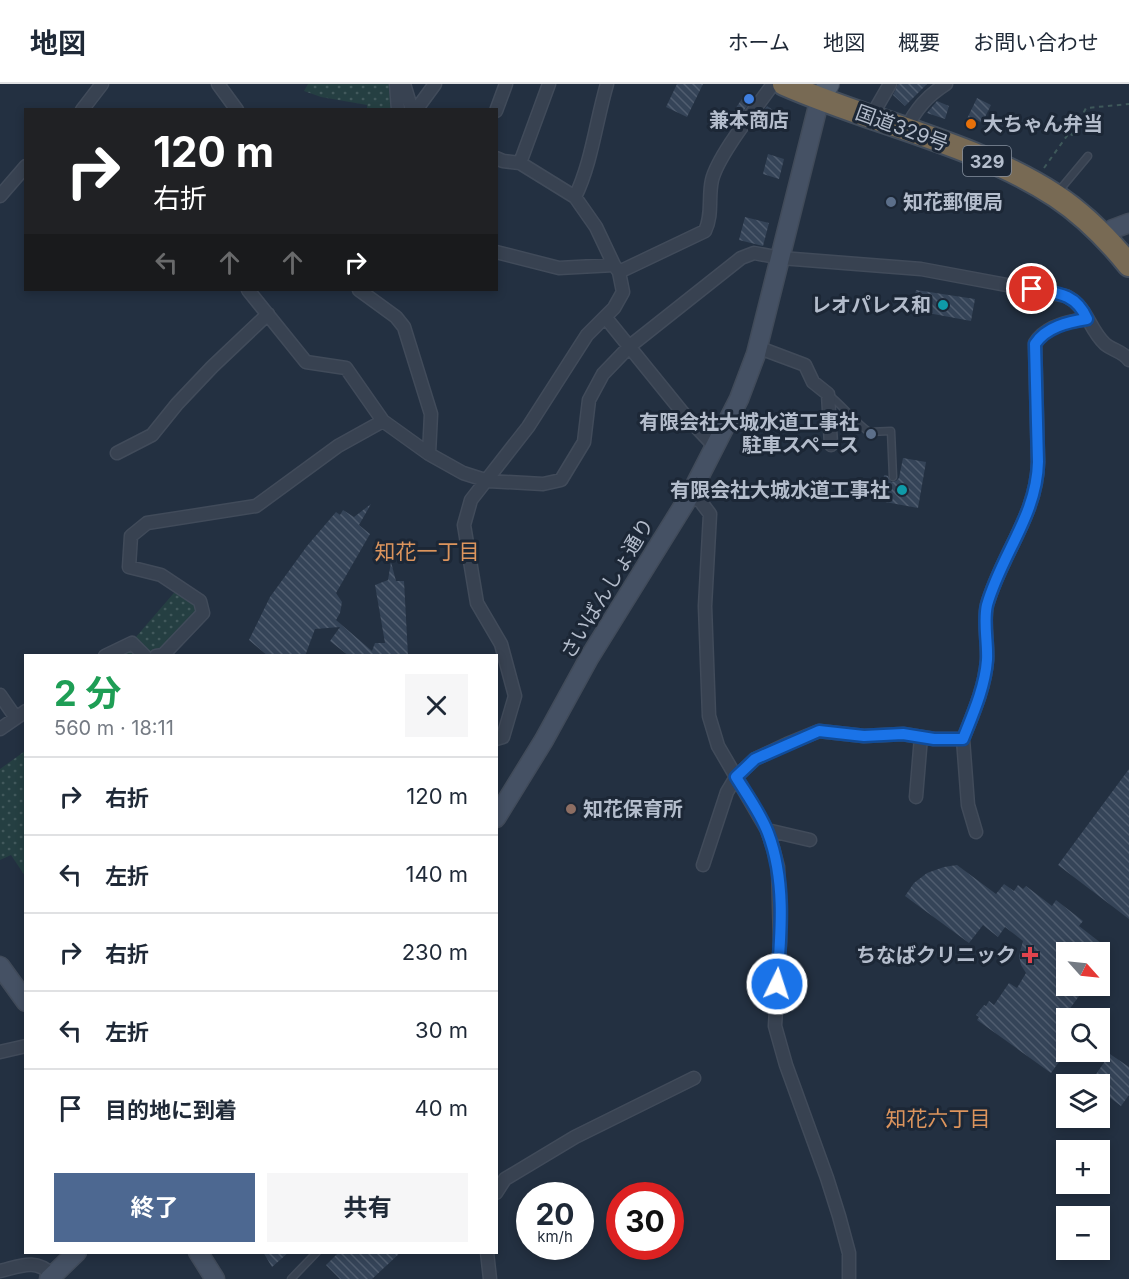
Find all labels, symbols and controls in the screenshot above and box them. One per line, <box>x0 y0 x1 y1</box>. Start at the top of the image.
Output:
text: 地図 <box>30 26 86 60</box>
text: ホーム <box>728 30 790 55</box>
text: 地図 <box>823 30 865 55</box>
text: 概要 <box>898 30 940 55</box>
text: お問い合わせ <box>973 30 1099 55</box>
marker: 兼本商店 <box>742 92 756 106</box>
street label: 国道329号 <box>852 100 952 156</box>
place label: 兼本商店 <box>709 108 789 132</box>
place label: 大ちゃん弁当 <box>983 112 1103 136</box>
marker: 大ちゃん弁当 <box>964 117 978 131</box>
text: 120 m <box>153 126 274 177</box>
icon: right <box>54 132 132 210</box>
road number: 329 <box>963 146 1011 176</box>
text: 右折 <box>153 182 207 215</box>
place label: 知花郵便局 <box>903 190 1003 214</box>
marker: 知花郵便局 <box>884 195 898 209</box>
icon: left <box>150 246 183 279</box>
icon: ahead <box>213 246 246 279</box>
icon: ahead <box>276 246 309 279</box>
icon: right <box>339 246 372 279</box>
pin <box>1006 263 1057 314</box>
icon: arrive <box>1015 272 1048 305</box>
place label: レオパレス和 <box>811 293 931 317</box>
marker: レオパレス和 <box>936 298 950 312</box>
place label: 有限会社大城水道工事社 駐車スペース <box>639 410 859 457</box>
marker: 有限会社大城水道工事社 駐車スペース <box>864 427 878 441</box>
place label: 有限会社大城水道工事社 <box>670 478 890 502</box>
marker: 有限会社大城水道工事社 <box>895 483 909 497</box>
street label: さいばんしょ通り <box>556 513 658 663</box>
district label: 知花一丁目 <box>375 539 480 564</box>
text: 2 分 <box>54 671 121 715</box>
button: close <box>405 674 468 737</box>
text: 560 m · 18:11 <box>54 716 174 740</box>
icon: right <box>54 780 87 813</box>
text: 120 m <box>406 783 468 809</box>
text: 右折 <box>105 785 149 811</box>
place label: 知花保育所 <box>583 797 683 821</box>
marker: 知花保育所 <box>564 802 578 816</box>
icon: left <box>54 858 87 891</box>
text: 140 m <box>406 861 468 887</box>
text: 左折 <box>105 863 149 889</box>
icon: right <box>54 936 87 969</box>
text: 230 m <box>402 939 468 965</box>
text: 右折 <box>105 941 149 967</box>
north arrow <box>1056 942 1110 996</box>
map controls <box>1056 942 1110 1260</box>
place label: ちなばクリニック <box>856 943 1016 967</box>
marker: ちなばクリニック <box>1021 946 1039 964</box>
position arrow <box>745 952 809 1016</box>
button: search <box>1056 1008 1110 1062</box>
icon: left <box>54 1014 87 1047</box>
text: 30 m <box>415 1017 468 1043</box>
text: 左折 <box>105 1019 149 1045</box>
button: layers <box>1056 1074 1110 1128</box>
icon: arrive <box>54 1092 87 1125</box>
text: 40 m <box>414 1095 468 1121</box>
text: 目的地に到着 <box>105 1097 237 1123</box>
district label: 知花六丁目 <box>886 1106 991 1131</box>
button: + <box>1056 1140 1110 1194</box>
button: 終了 <box>54 1173 255 1242</box>
button: 共有 <box>267 1173 468 1242</box>
speed limit sign: 30 <box>606 1182 684 1260</box>
text: 20 <box>535 1196 575 1232</box>
button: − <box>1056 1206 1110 1260</box>
text: km/h <box>537 1227 573 1246</box>

